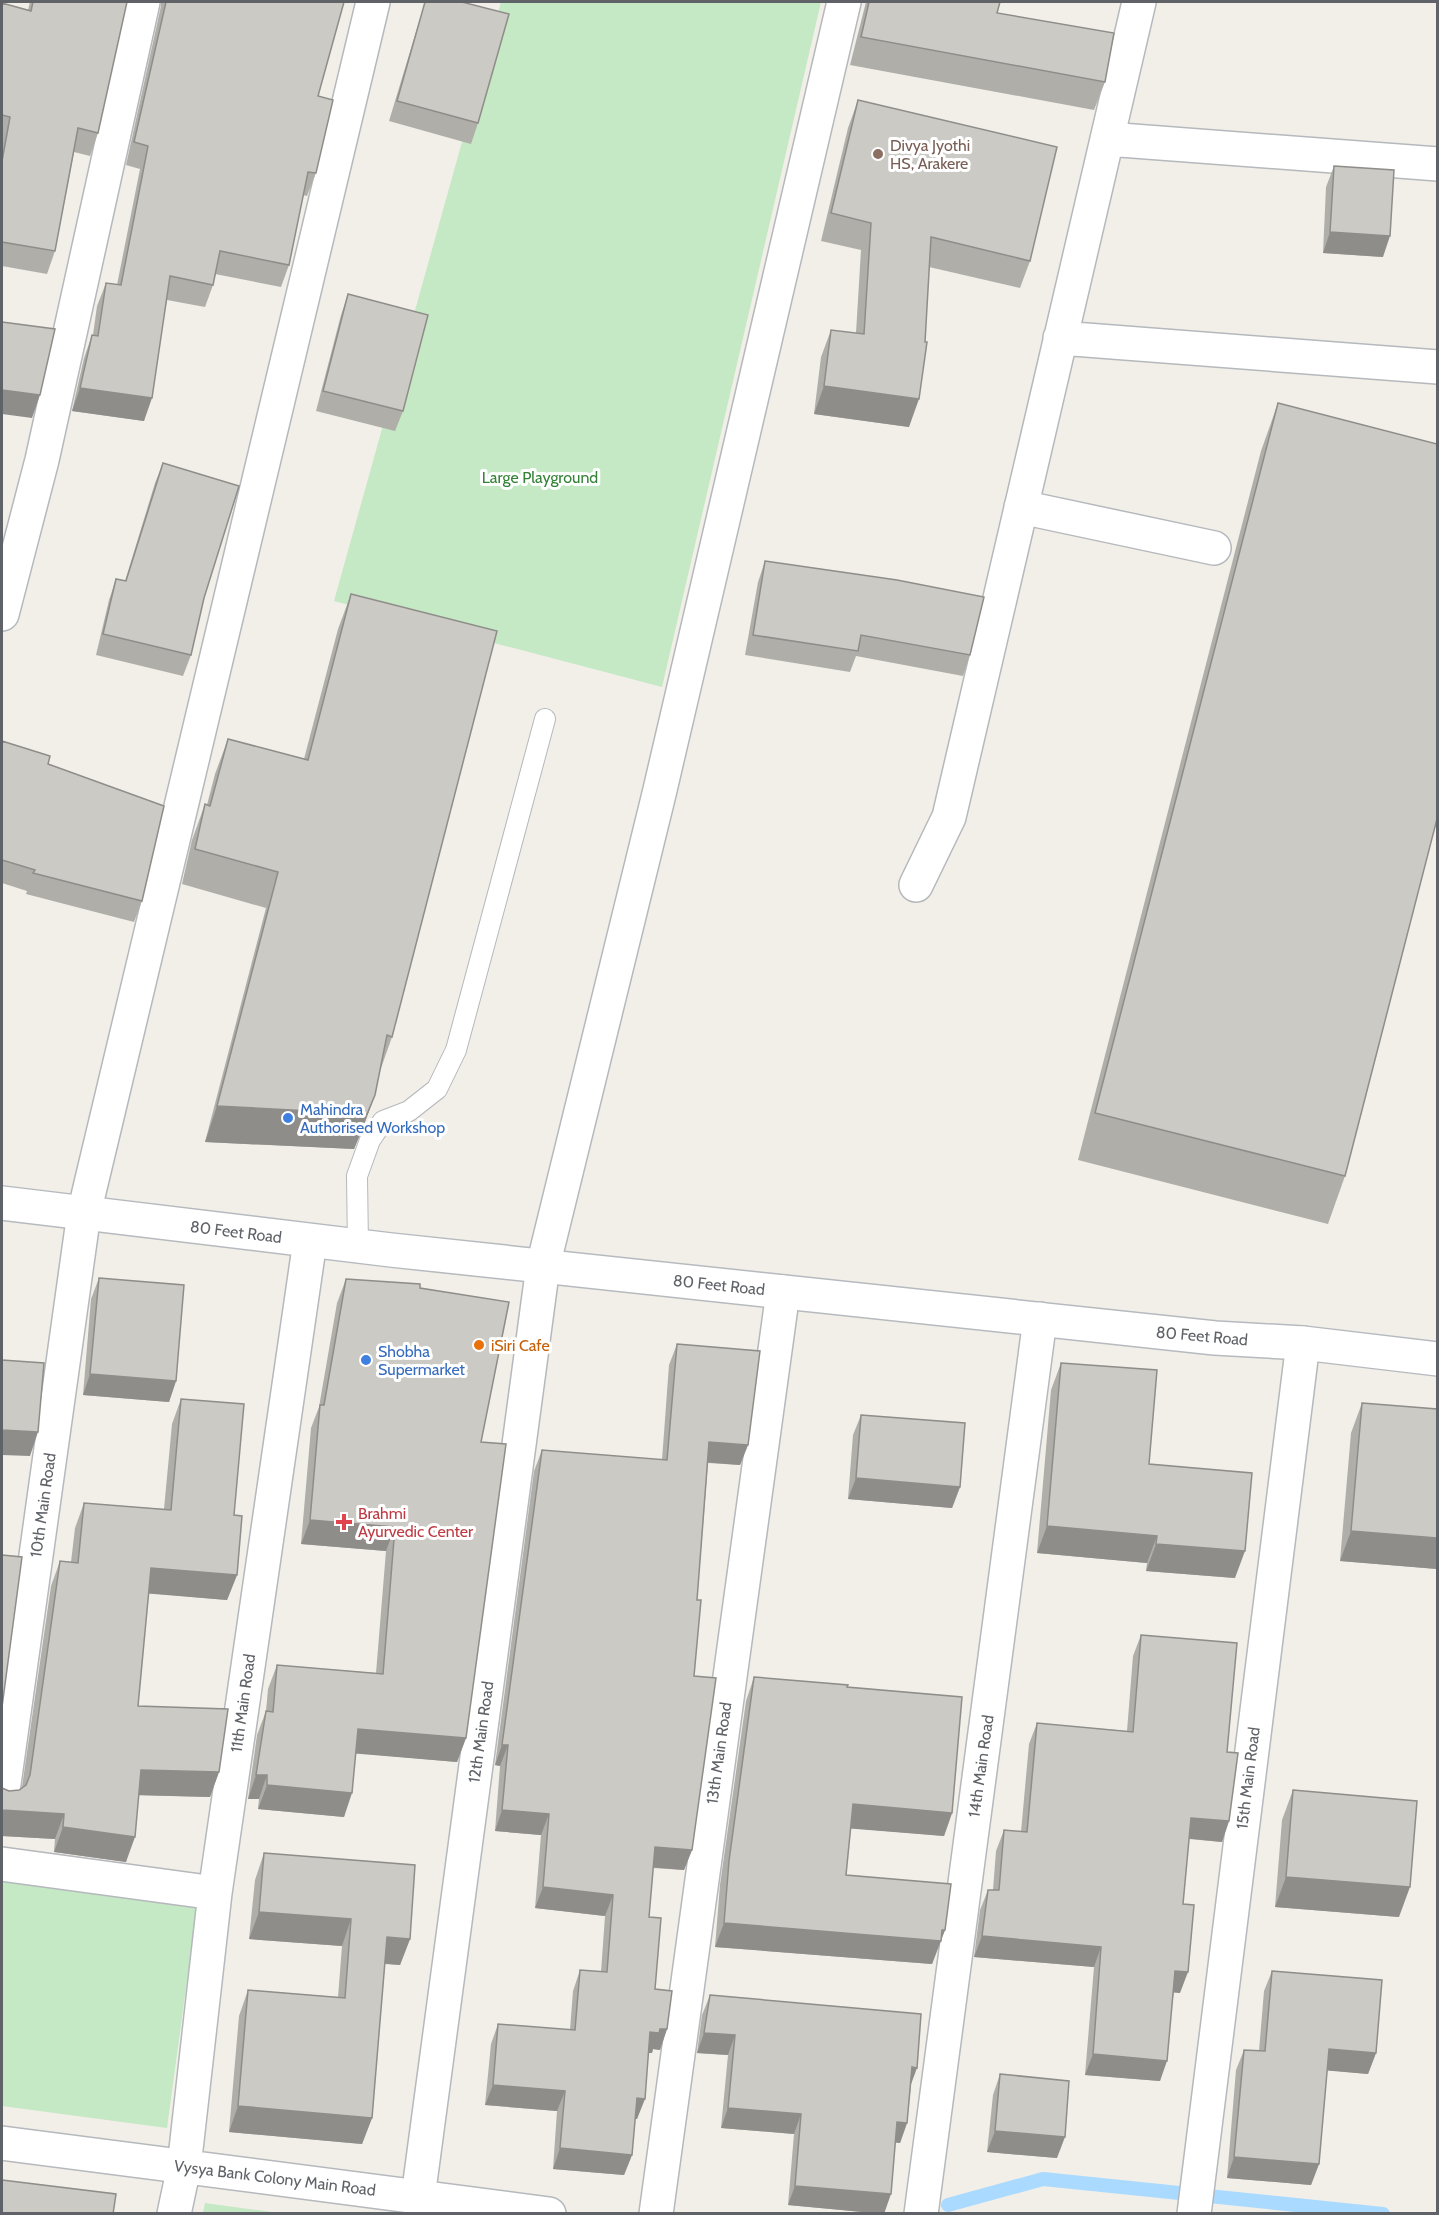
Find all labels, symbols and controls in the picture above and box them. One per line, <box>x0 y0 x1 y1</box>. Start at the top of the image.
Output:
place label: Divya Jyothi HS, Arakere <box>890 136 970 173</box>
marker: Divya Jyothi HS, Arakere <box>871 147 885 161</box>
park label: Large Playground <box>482 468 598 487</box>
place label: Mahindra Authorised Workshop <box>300 1100 445 1137</box>
marker: Mahindra Authorised Workshop <box>281 1111 295 1125</box>
street label: 80 Feet Road <box>189 1217 283 1247</box>
street label: 80 Feet Road <box>672 1271 766 1299</box>
street label: 80 Feet Road <box>1155 1323 1249 1349</box>
place label: iSiri Cafe <box>491 1336 550 1355</box>
marker: iSiri Cafe <box>472 1338 486 1352</box>
place label: Shobha Supermarket <box>378 1342 466 1379</box>
marker: Shobha Supermarket <box>359 1353 373 1367</box>
street label: 10th Main Road <box>26 1452 60 1558</box>
place label: Brahmi Ayurvedic Center <box>358 1504 474 1541</box>
marker: Brahmi Ayurvedic Center <box>335 1513 353 1531</box>
street label: 11th Main Road <box>227 1653 259 1753</box>
street label: 12th Main Road <box>464 1680 498 1784</box>
street label: 13th Main Road <box>702 1701 736 1805</box>
street label: 14th Main Road <box>964 1714 998 1818</box>
street label: 15th Main Road <box>1232 1726 1264 1830</box>
street label: Vysya Bank Colony Main Road <box>173 2156 377 2200</box>

